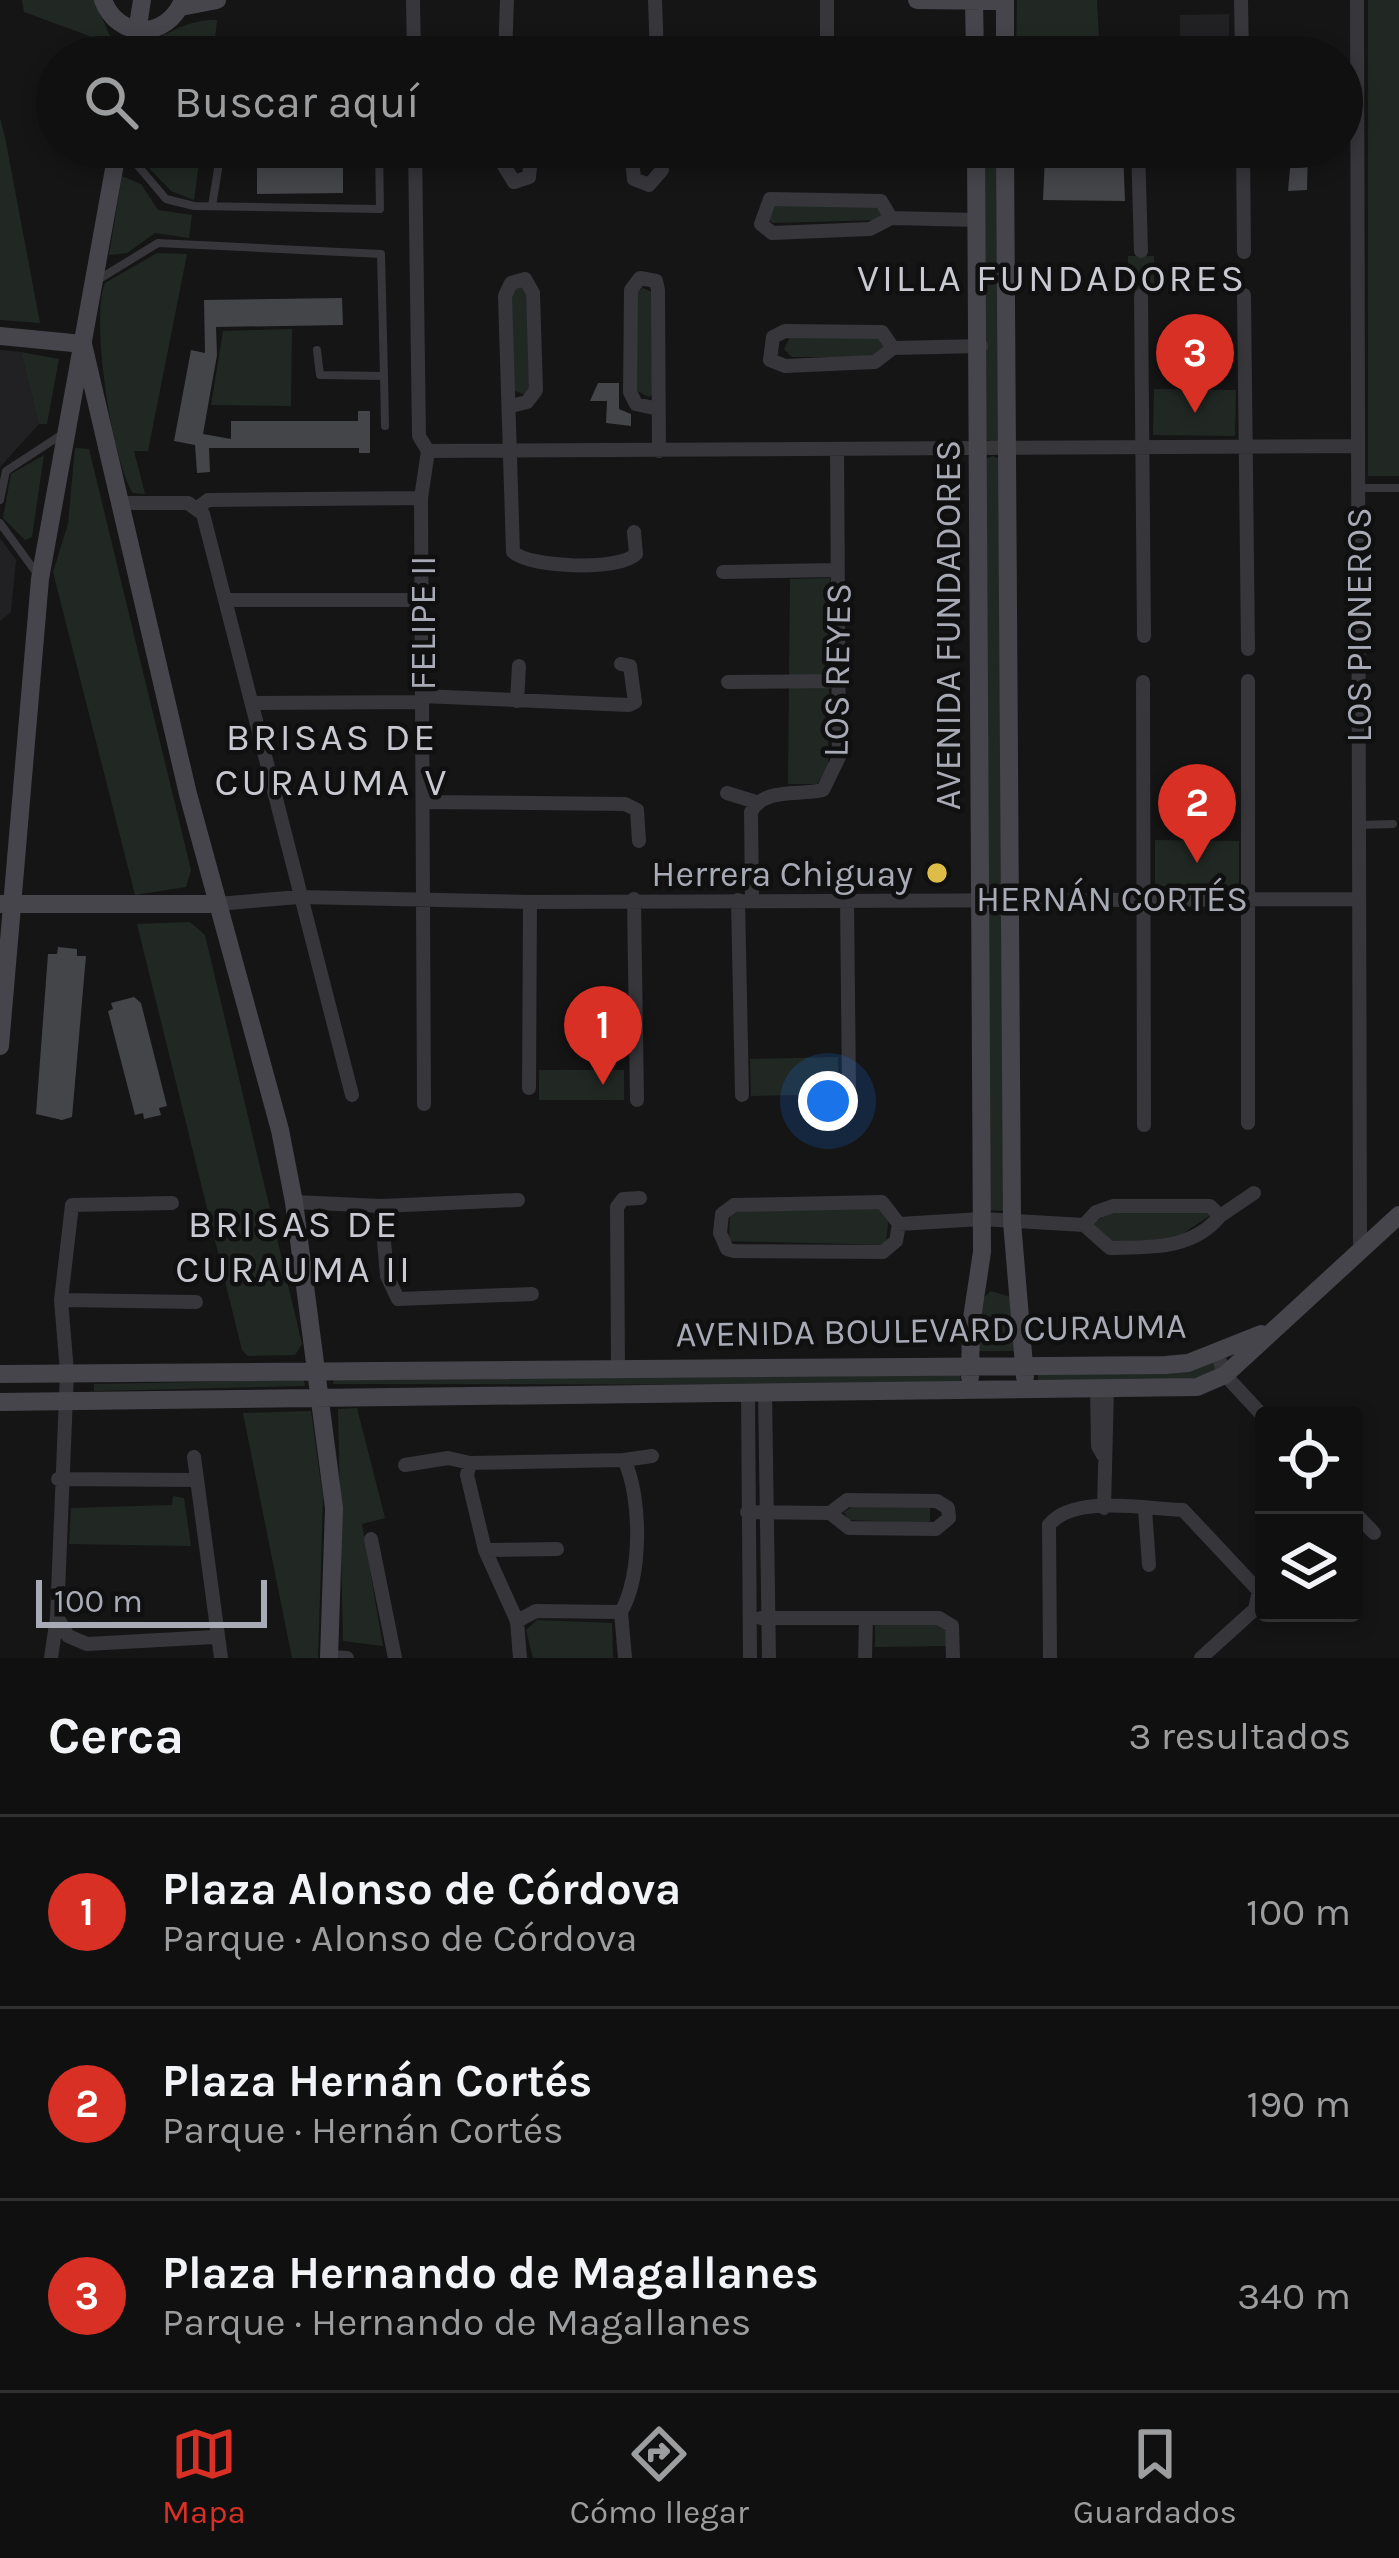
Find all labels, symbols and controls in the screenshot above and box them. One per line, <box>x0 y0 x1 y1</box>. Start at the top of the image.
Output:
search box <box>36 36 1363 168</box>
icon: search <box>78 69 144 135</box>
text: Buscar aquí <box>174 76 420 128</box>
district label: VILLA FUNDADORES <box>857 255 1247 301</box>
pin: 3 <box>1156 314 1234 413</box>
street label: AVENIDA FUNDADORES <box>927 440 969 810</box>
street label: LOS PIONEROS <box>1338 507 1380 743</box>
street label: FELIPE II <box>402 556 444 690</box>
street label: LOS REYES <box>814 582 860 758</box>
district label: BRISAS DE CURAUMA V <box>215 714 449 805</box>
pin: 2 <box>1158 764 1236 863</box>
place label: Herrera Chiguay <box>651 853 913 895</box>
marker: Herrera Chiguay <box>924 860 950 886</box>
street label: HERNÁN CORTÉS <box>976 877 1248 920</box>
pin: 1 <box>564 986 642 1085</box>
your location <box>798 1071 858 1131</box>
district label: BRISAS DE CURAUMA II <box>175 1201 413 1292</box>
street label: AVENIDA BOULEVARD CURAUMA <box>675 1305 1187 1355</box>
map controls <box>1255 1406 1363 1622</box>
button: locate <box>1255 1406 1363 1514</box>
button: layers <box>1255 1514 1363 1622</box>
scale bar <box>36 1574 267 1627</box>
text: 100 m <box>54 1582 143 1620</box>
text: Cerca <box>48 1706 184 1766</box>
text: 3 resultados <box>1129 1713 1351 1759</box>
text: Plaza Alonso de Córdova <box>162 1863 681 1915</box>
text: 1 <box>80 1889 94 1935</box>
text: 100 m <box>1246 1889 1351 1935</box>
text: Parque · Alonso de Córdova <box>162 1915 638 1961</box>
text: Plaza Hernán Cortés <box>162 2055 592 2107</box>
text: 2 <box>75 2081 99 2127</box>
text: 190 m <box>1247 2081 1351 2127</box>
text: Parque · Hernán Cortés <box>162 2107 564 2153</box>
text: Plaza Hernando de Magallanes <box>162 2247 819 2299</box>
text: 3 <box>75 2273 99 2319</box>
text: 340 m <box>1237 2273 1351 2319</box>
text: Parque · Hernando de Magallanes <box>162 2299 751 2345</box>
tab: Mapa <box>162 2421 246 2531</box>
tab: Cómo llegar <box>570 2421 749 2531</box>
tab: Guardados <box>1073 2421 1237 2531</box>

